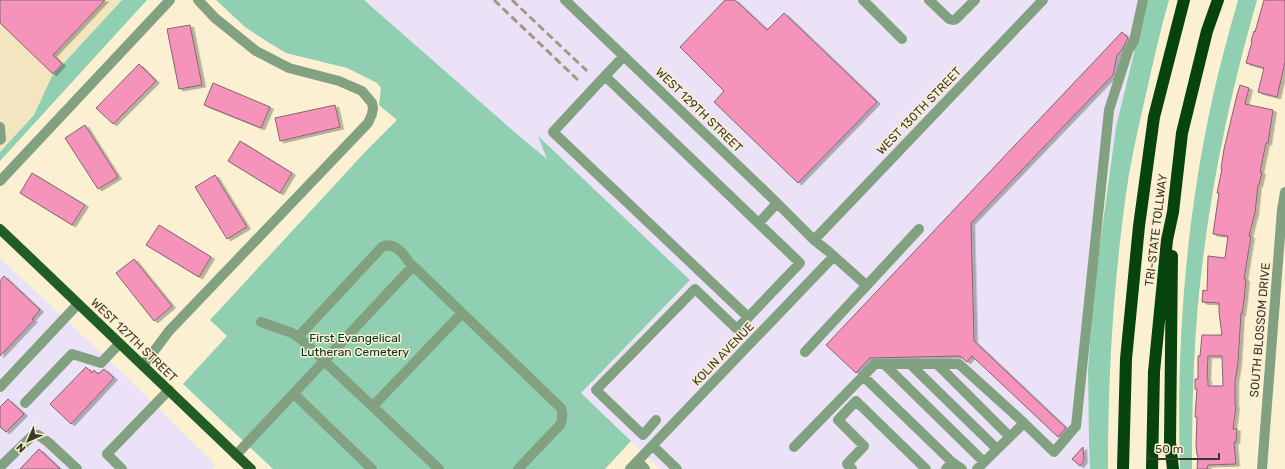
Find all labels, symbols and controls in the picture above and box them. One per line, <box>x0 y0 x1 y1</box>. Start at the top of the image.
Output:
street label: WEST 130TH STREET <box>874 64 964 158</box>
street label: WEST 129TH STREET <box>653 65 745 155</box>
street label: TRI-STATE TOLLWAY <box>1142 173 1170 287</box>
street label: SOUTH BLOSSOM DRIVE <box>1247 262 1273 398</box>
street label: WEST 127TH STREET <box>88 295 180 385</box>
street label: KOLIN AVENUE <box>689 319 757 389</box>
park label: First Evangelical Lutheran Cemetery <box>301 331 410 359</box>
north arrow <box>8 421 48 461</box>
scale bar <box>1149 435 1219 461</box>
text: N <box>14 440 29 455</box>
text: 50 m <box>1155 442 1183 456</box>

